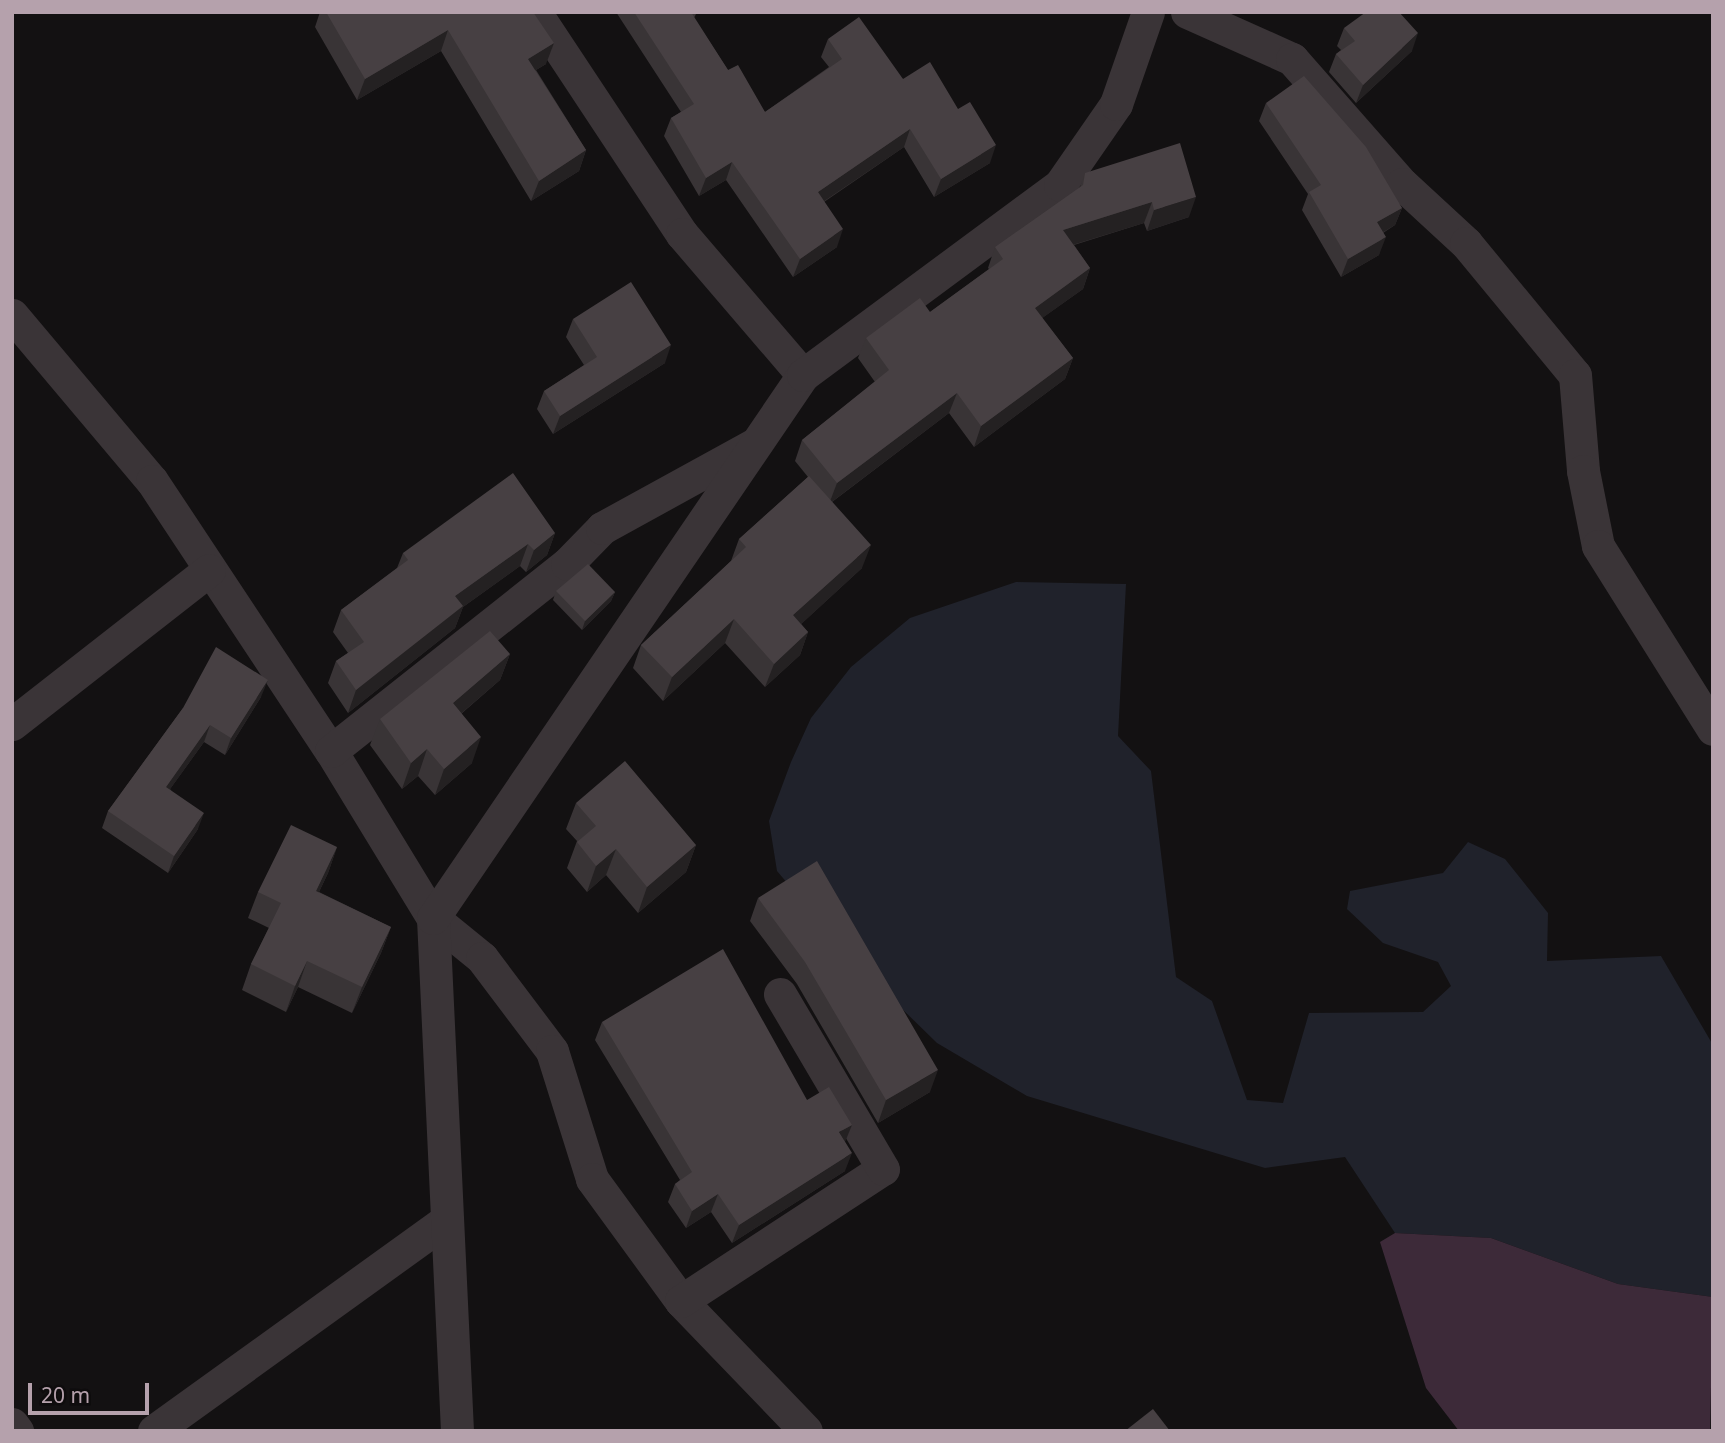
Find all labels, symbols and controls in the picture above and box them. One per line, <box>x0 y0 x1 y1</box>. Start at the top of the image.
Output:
scale bar <box>32 1370 152 1414</box>
text: 20 m <box>41 1381 90 1409</box>

